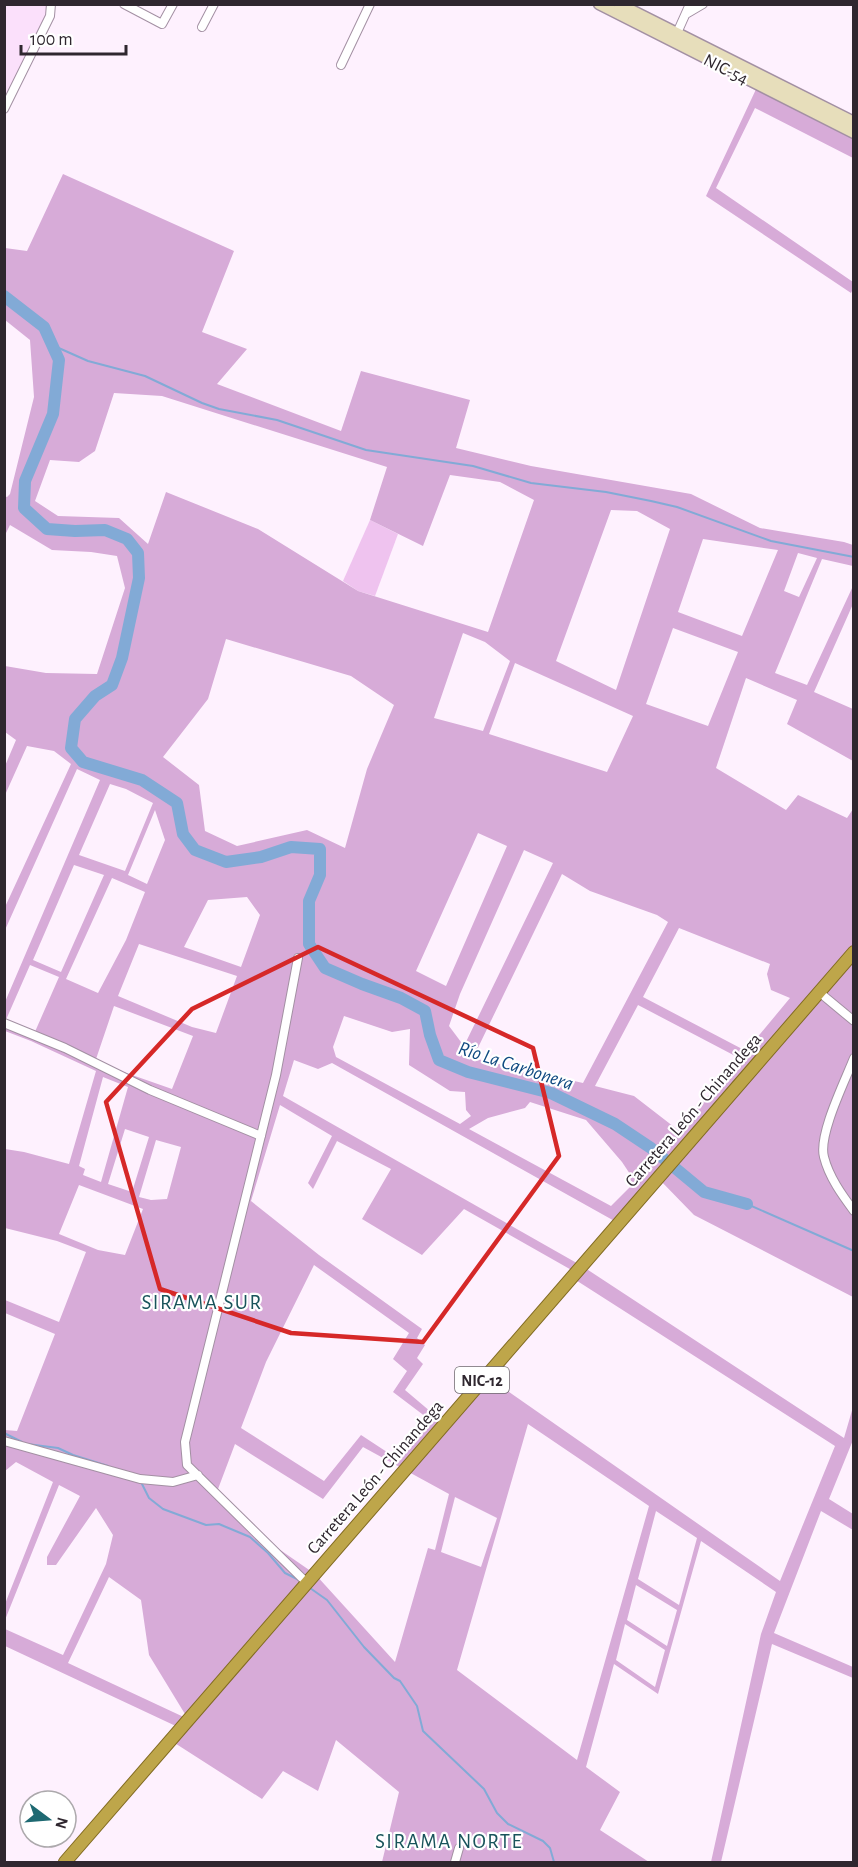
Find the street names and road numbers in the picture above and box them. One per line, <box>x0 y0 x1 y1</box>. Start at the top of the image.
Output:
street label: NIC-54 <box>700 51 751 89</box>
street label: Carretera León - Chinandega <box>622 1030 765 1191</box>
road number: NIC-12 <box>455 1367 509 1393</box>
street label: Carretera León - Chinandega <box>304 1397 447 1558</box>

